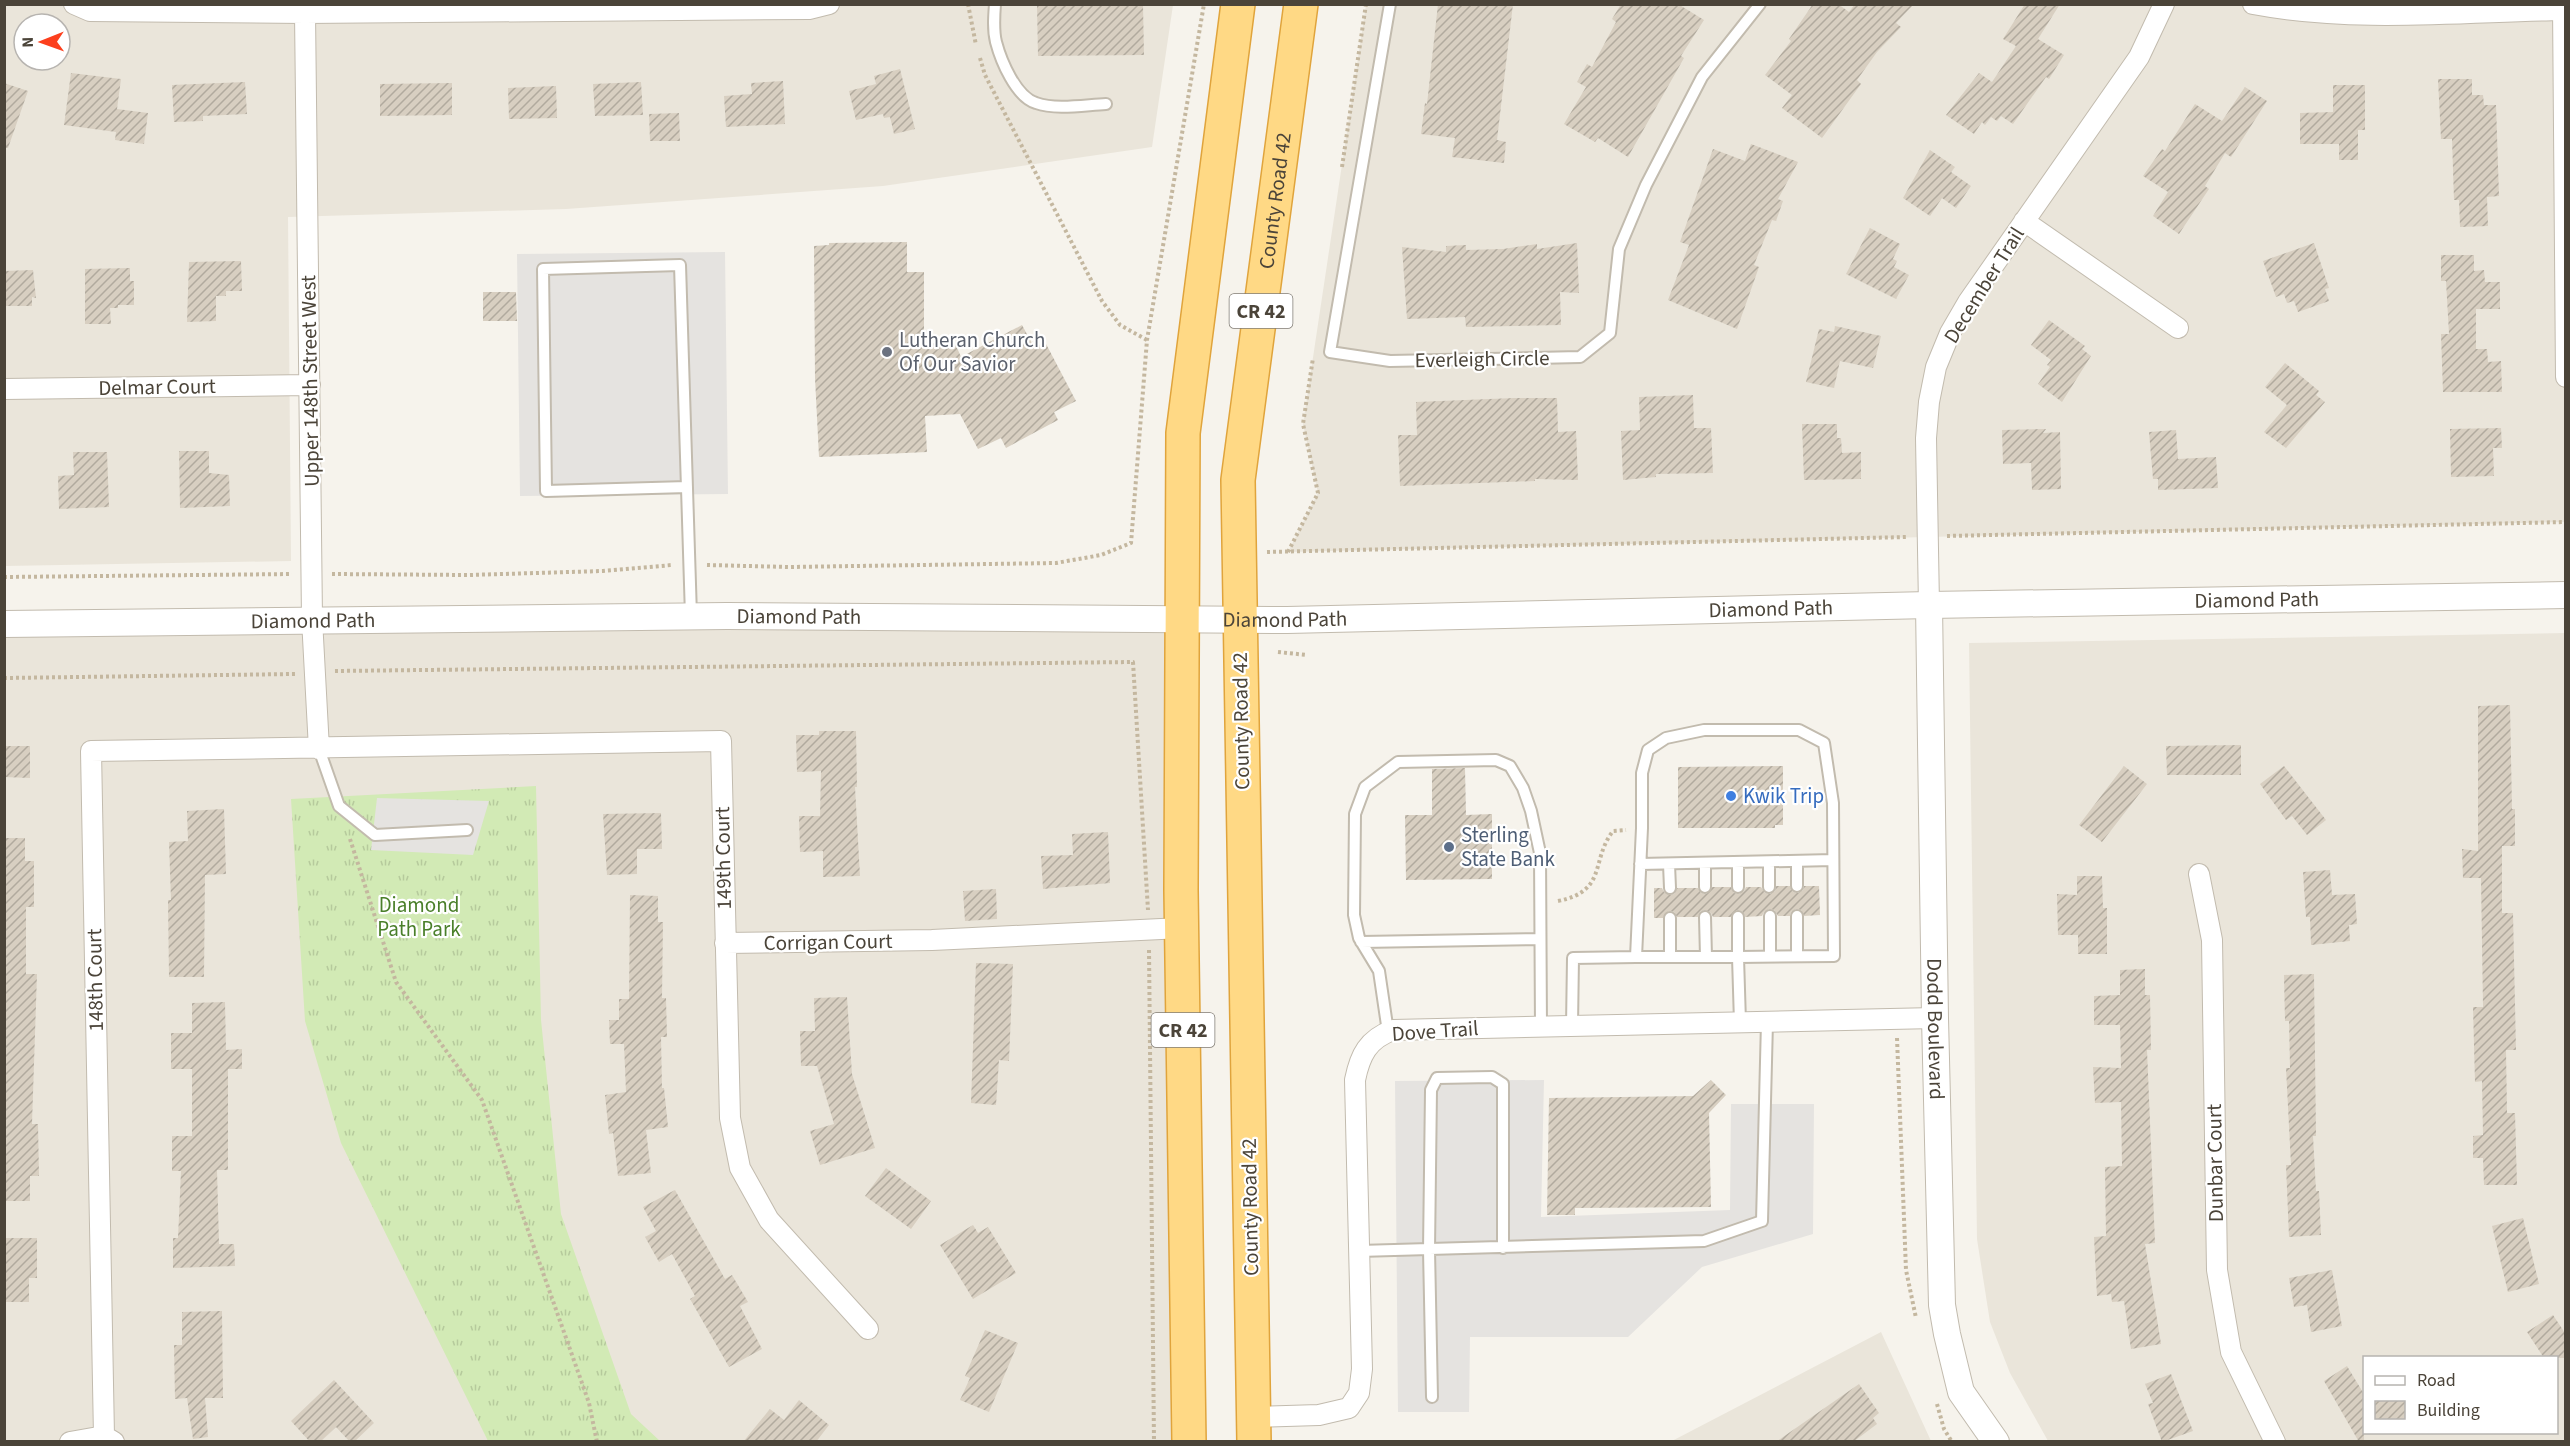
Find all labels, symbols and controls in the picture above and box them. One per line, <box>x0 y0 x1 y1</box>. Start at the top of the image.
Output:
north arrow <box>12 12 72 72</box>
text: N <box>17 37 39 48</box>
street label: County Road 42 <box>1251 130 1299 271</box>
street label: December Trail <box>1936 221 2032 349</box>
street label: Upper 148th Street West <box>293 275 327 487</box>
road number: CR 42 <box>1230 294 1292 328</box>
place label: Lutheran Church Of Our Savior <box>899 325 1045 379</box>
street label: Everleigh Circle <box>1414 343 1550 375</box>
marker: Lutheran Church Of Our Savior <box>880 345 894 359</box>
street label: Delmar Court <box>98 371 216 403</box>
street label: Diamond Path <box>2194 584 2319 616</box>
street label: Diamond Path <box>1708 592 1833 625</box>
street label: Diamond Path <box>736 601 861 632</box>
street label: Diamond Path <box>1222 604 1348 635</box>
street label: Diamond Path <box>250 605 375 636</box>
street label: County Road 42 <box>1225 652 1257 790</box>
place label: Kwik Trip <box>1743 781 1824 811</box>
marker: Kwik Trip <box>1724 789 1738 803</box>
street label: 149th Court <box>707 806 739 910</box>
place label: Sterling State Bank <box>1461 820 1556 874</box>
marker: Sterling State Bank <box>1442 840 1456 854</box>
park label: Diamond Path Park <box>377 890 461 944</box>
street label: Corrigan Court <box>763 926 893 958</box>
street label: 148th Court <box>79 928 111 1032</box>
street label: Dodd Boulevard <box>1919 958 1952 1100</box>
road number: CR 42 <box>1152 1013 1214 1047</box>
street label: Dove Trail <box>1391 1013 1479 1049</box>
street label: Dunbar Court <box>2199 1104 2231 1222</box>
street label: County Road 42 <box>1234 1138 1266 1276</box>
legend <box>2363 1356 2558 1434</box>
text: Road <box>2417 1368 2456 1393</box>
text: Building <box>2417 1398 2480 1423</box>

